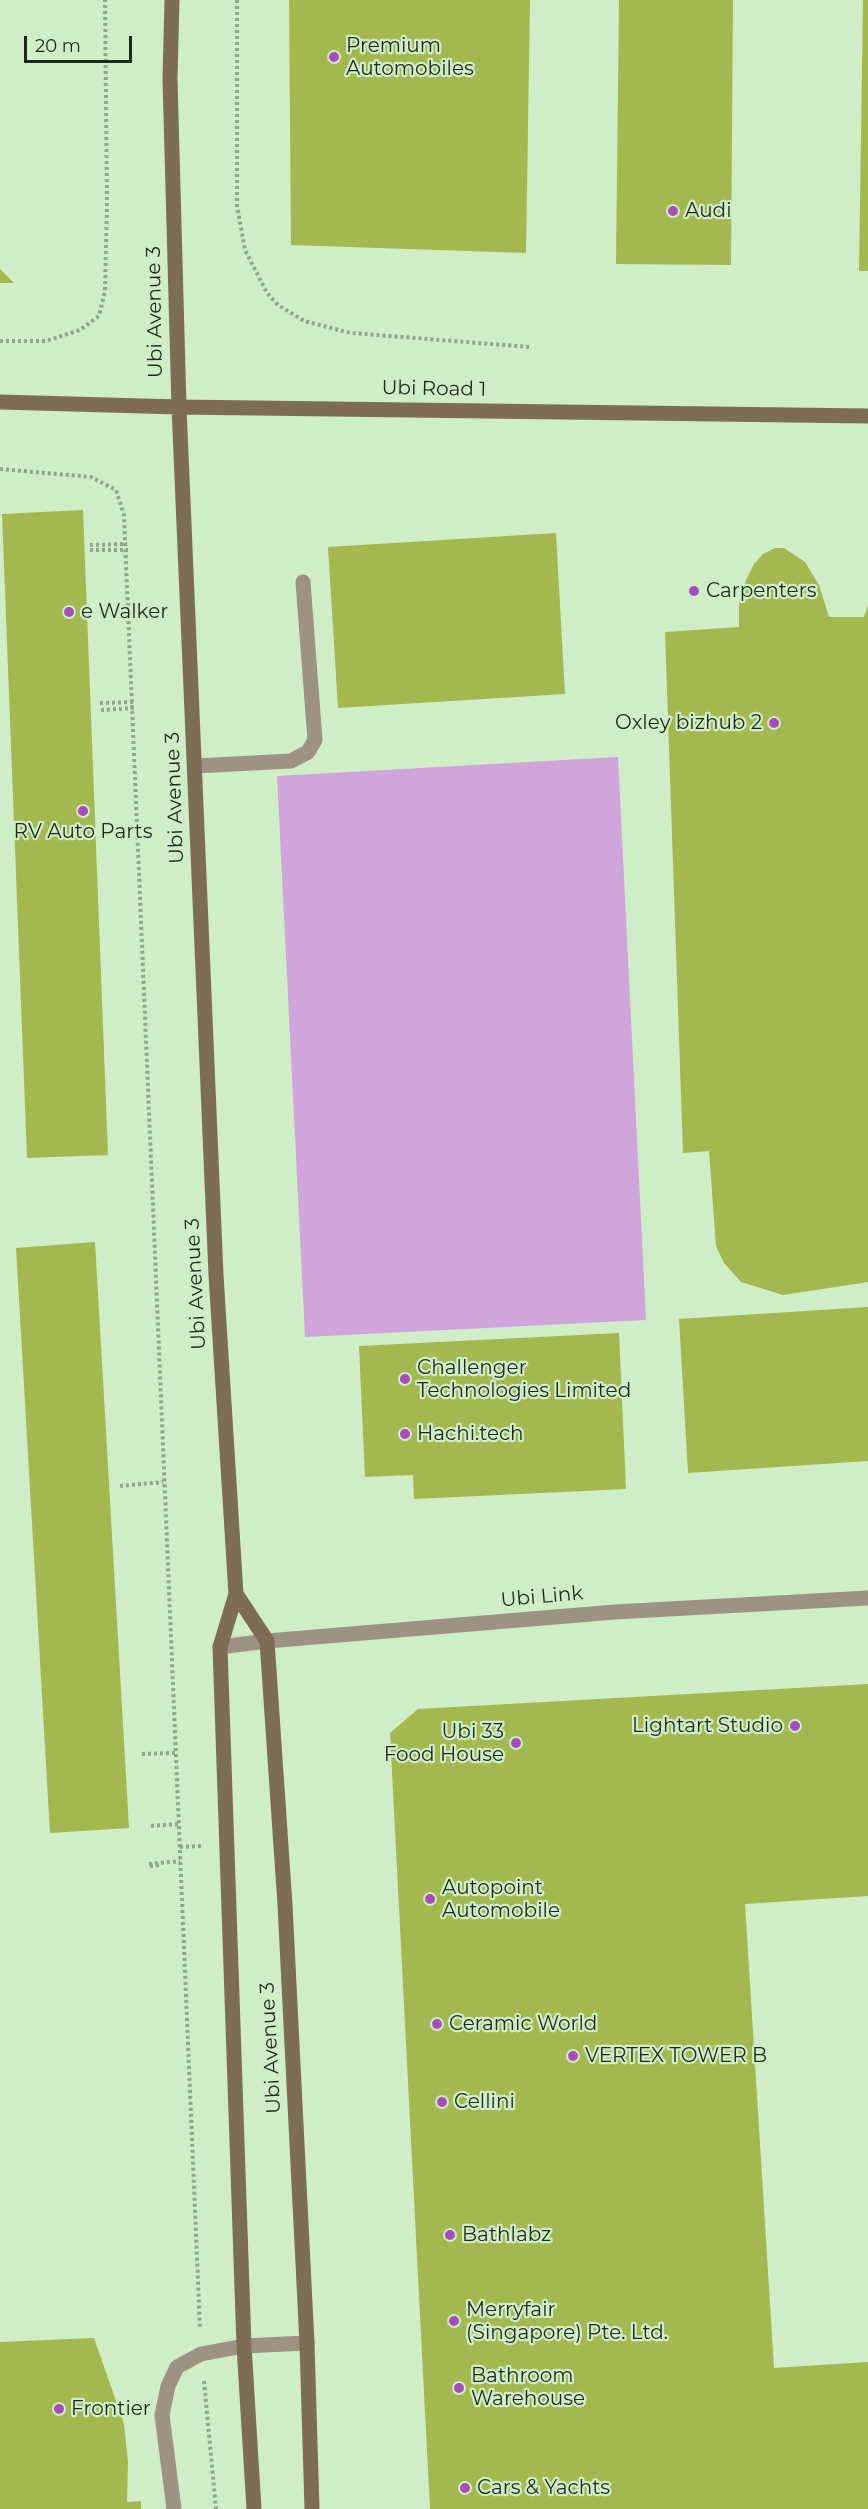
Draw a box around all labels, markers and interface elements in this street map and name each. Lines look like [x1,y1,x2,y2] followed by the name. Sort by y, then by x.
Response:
[27,24,135,62] scale bar
[346,34,474,81] place label: Premium Automobiles
[35,35,81,57] text: 20 m
[327,50,341,64] marker: Premium Automobiles
[685,199,732,223] place label: Audi
[666,204,680,218] marker: Audi
[142,246,168,378] street label: Ubi Avenue 3
[381,376,487,402] street label: Ubi Road 1
[706,579,816,603] place label: Carpenters
[687,584,701,598] marker: Carpenters
[81,600,168,624] place label: e Walker
[62,605,76,619] marker: e Walker
[615,711,762,735] place label: Oxley bizhub 2
[767,716,781,730] marker: Oxley bizhub 2
[161,732,189,864] street label: Ubi Avenue 3
[76,804,90,818] marker: RV Auto Parts
[14,820,152,844] place label: RV Auto Parts
[181,1217,211,1351] street label: Ubi Avenue 3
[417,1356,631,1403] place label: Challenger Technologies Limited
[398,1372,412,1386] marker: Challenger Technologies Limited
[417,1422,524,1446] place label: Hachi.tech
[398,1427,412,1441] marker: Hachi.tech
[500,1581,584,1613] street label: Ubi Link
[632,1714,783,1738] place label: Lightart Studio
[788,1719,802,1733] marker: Lightart Studio
[384,1720,504,1767] place label: Ubi 33 Food House
[509,1736,523,1750] marker: Ubi 33 Food House
[442,1876,560,1923] place label: Autopoint Automobile
[423,1892,437,1906] marker: Autopoint Automobile
[256,1981,286,2115] street label: Ubi Avenue 3
[449,2012,597,2036] place label: Ceramic World
[430,2017,444,2031] marker: Ceramic World
[585,2044,767,2068] place label: VERTEX TOWER B
[566,2049,580,2063] marker: VERTEX TOWER B
[454,2090,515,2114] place label: Cellini
[435,2095,449,2109] marker: Cellini
[462,2223,551,2247] place label: Bathlabz
[443,2228,457,2242] marker: Bathlabz
[466,2298,668,2345] place label: Merryfair (Singapore) Pte. Ltd.
[447,2314,461,2328] marker: Merryfair (Singapore) Pte. Ltd.
[471,2364,585,2411] place label: Bathroom Warehouse
[452,2381,466,2395] marker: Bathroom Warehouse
[71,2397,151,2421] place label: Frontier
[52,2402,66,2416] marker: Frontier
[477,2476,610,2500] place label: Cars & Yachts
[458,2481,472,2495] marker: Cars & Yachts

